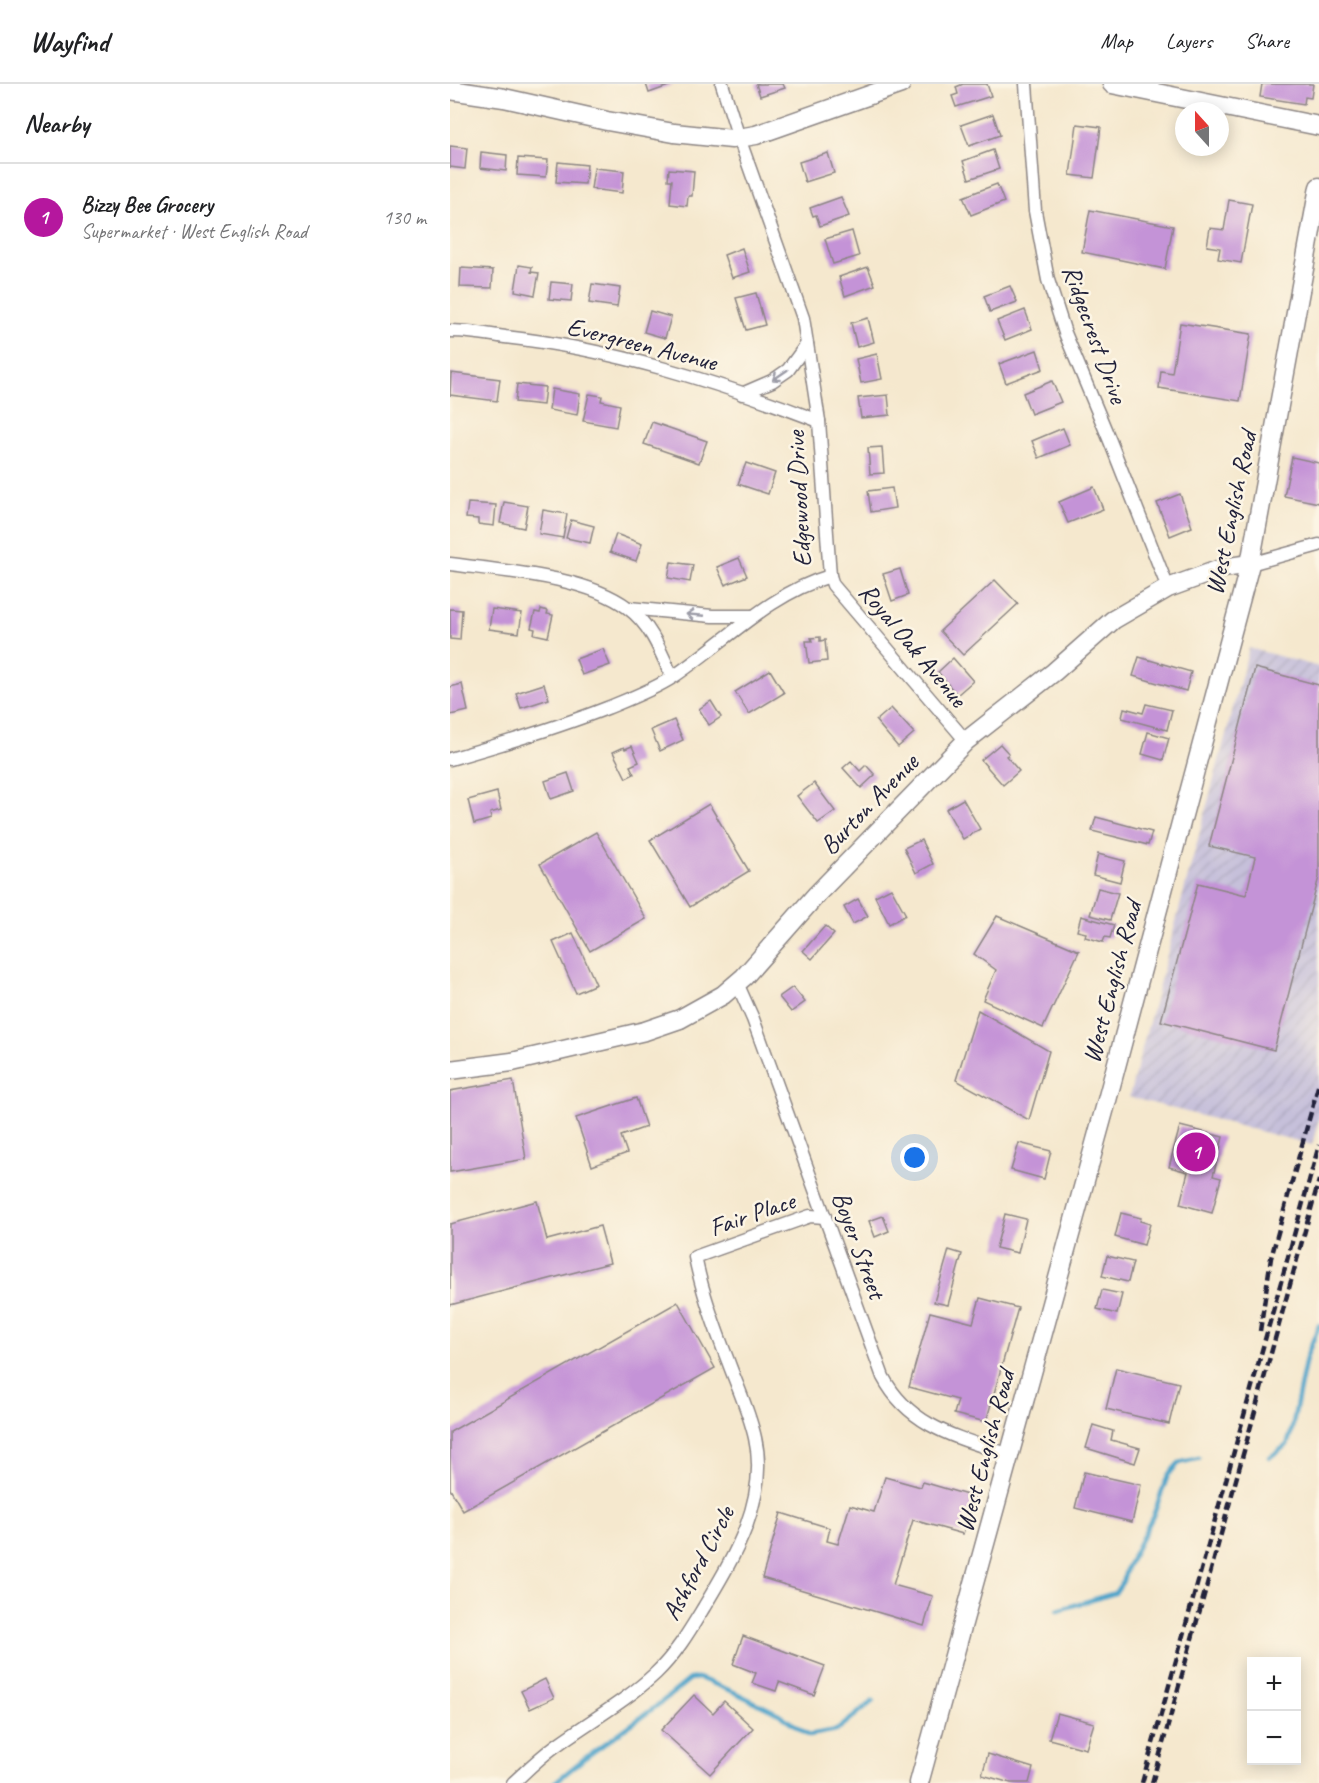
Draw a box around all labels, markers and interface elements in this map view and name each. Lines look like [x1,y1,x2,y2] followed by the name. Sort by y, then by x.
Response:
[30,24,109,59] text: Wayfind
[1100,28,1133,54] text: Map
[1166,28,1212,54] text: Layers
[1245,28,1289,54] text: Share
[1175,102,1229,156] north arrow
[24,107,89,140] text: Nearby
[81,191,213,219] text: Bizzy Bee Grocery
[39,205,48,230] text: 1
[383,205,426,230] text: 130 m
[81,219,307,244] text: Supermarket · West English Road
[1055,260,1136,409] street label: Ridgecrest Drive
[564,309,722,379] street label: Evergreen Avenue
[772,369,789,381] one-way arrow
[1198,425,1265,598] street label: West English Road
[779,429,819,568] street label: Edgewood Drive
[852,576,975,715] street label: Royal Oak Avenue
[685,609,705,620] one-way arrow
[813,745,926,862] street label: Burton Avenue
[1075,894,1150,1067] street label: West English Road
[1176,1130,1216,1174] pin: 1
[900,1143,929,1172] your location
[705,1183,802,1244] street label: Fair Place
[824,1187,894,1305] street label: Boyer Street
[948,1363,1023,1536] street label: West English Road
[654,1499,743,1626] street label: Ashford Circle
[1247,1657,1301,1765] map controls
[1247,1657,1301,1711] button: +
[1247,1711,1301,1765] button: −

